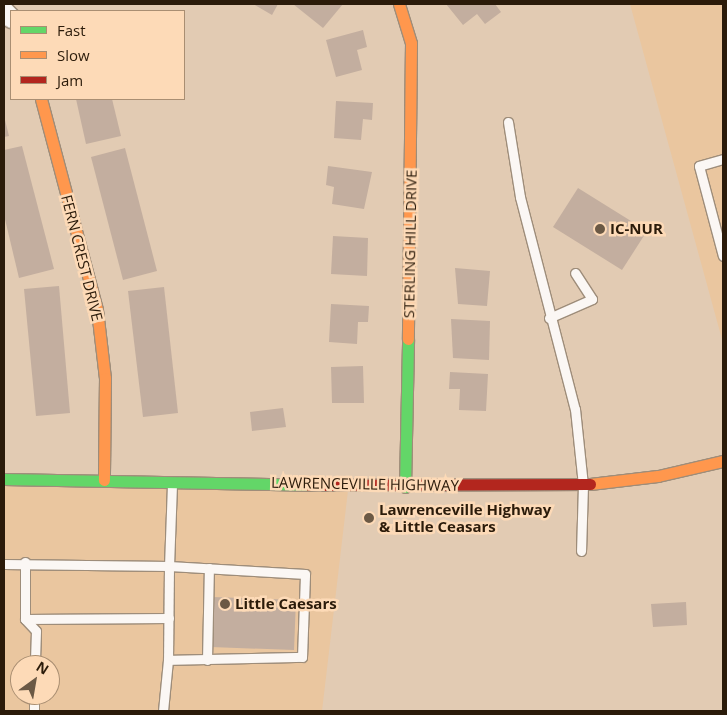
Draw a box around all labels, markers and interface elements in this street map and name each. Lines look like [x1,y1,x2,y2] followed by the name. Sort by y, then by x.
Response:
[10,10,185,100] legend
[57,20,86,40] text: Fast
[57,45,90,65] text: Slow
[57,70,83,90] text: Jam
[400,170,420,318] street label: STERLING HILL DRIVE
[58,193,106,323] street label: FERN CREST DRIVE
[610,220,663,238] place label: IC-NUR
[594,223,606,235] marker: IC-NUR
[271,473,459,495] street label: LAWRENCEVILLE HIGHWAY
[379,500,551,535] place label: Lawrenceville Highway & Little Ceasars
[363,512,375,524] marker: Lawrenceville Highway & Little Ceasars
[235,595,337,613] place label: Little Caesars
[219,598,231,610] marker: Little Caesars
[10,655,60,705] north arrow
[33,657,53,679] text: N

